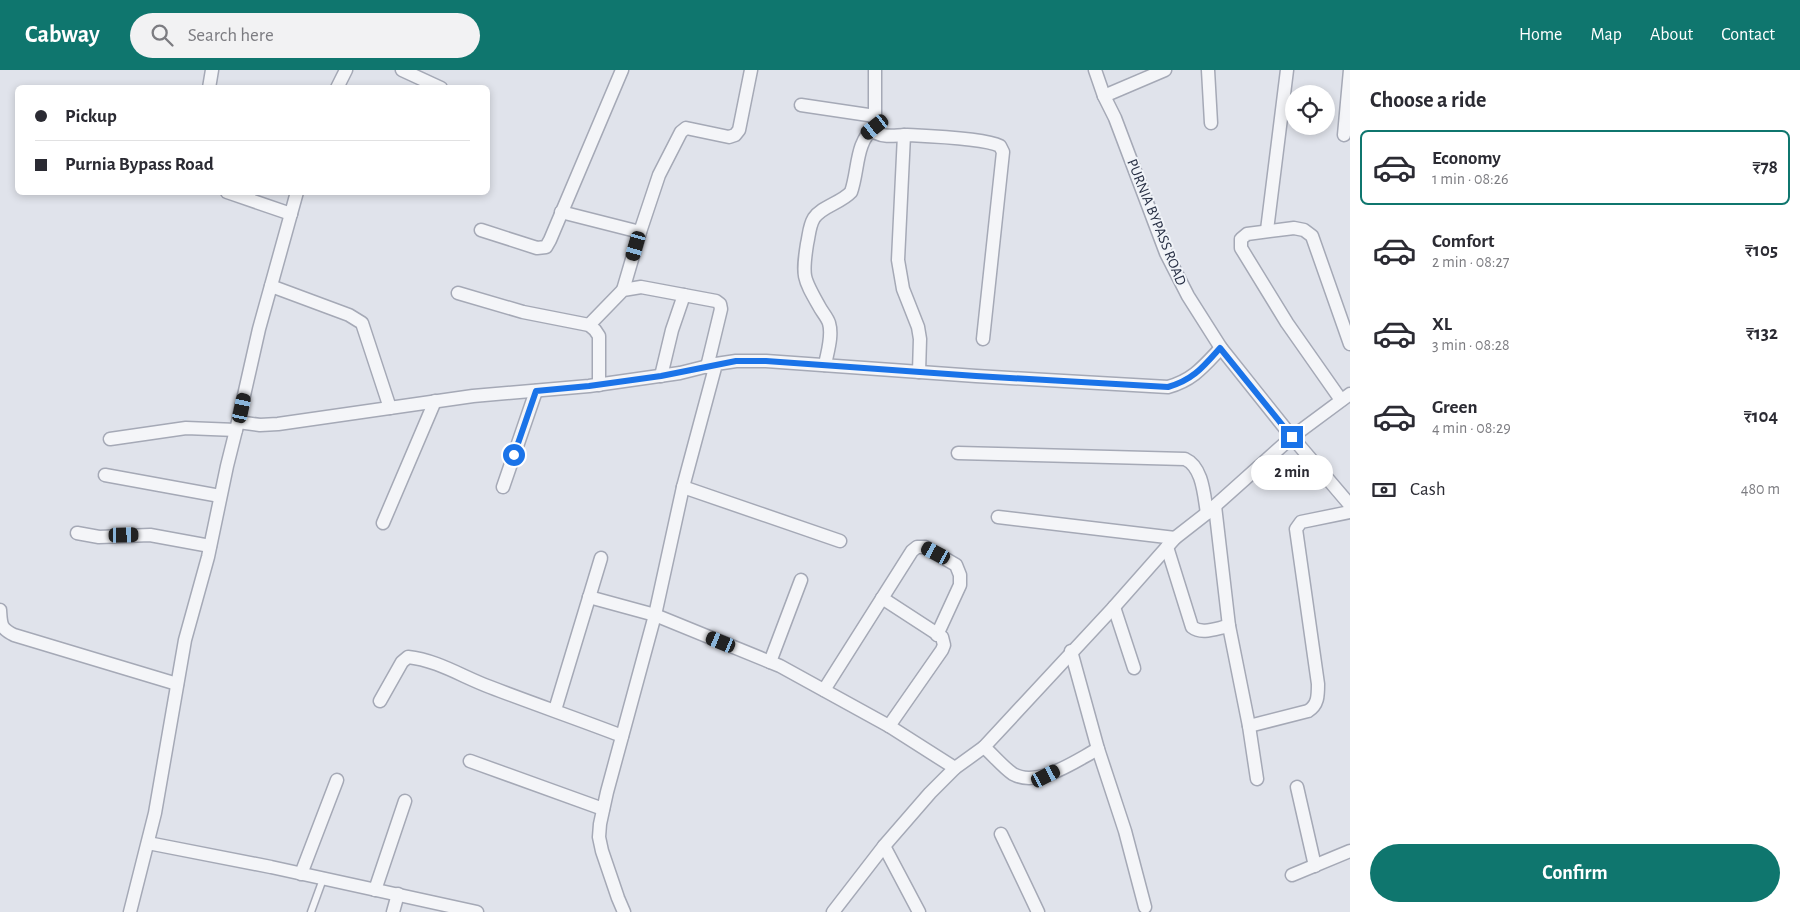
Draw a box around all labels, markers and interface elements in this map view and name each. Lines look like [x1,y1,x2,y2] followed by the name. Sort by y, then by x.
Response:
[130,13,480,58] search box
[148,21,176,49] icon: search
[25,23,100,47] text: Cabway
[188,26,274,45] text: Search here
[1519,26,1562,44] text: Home
[1590,26,1622,44] text: Map
[1650,26,1693,44] text: About
[1721,26,1775,44] text: Contact
[1285,85,1335,135] map controls
[1285,85,1335,135] button: locate
[1370,89,1486,111] text: Choose a ride
[65,107,117,126] text: Pickup
[858,112,891,142] car
[1372,145,1417,190] icon: car
[1432,149,1501,168] text: Economy
[65,155,214,174] text: Purnia Bypass Road
[1124,157,1189,288] street label: PURNIA BYPASS ROAD
[1752,158,1778,177] text: ₹78
[1432,171,1509,187] text: 1 min · 08:26
[1372,228,1417,273] icon: car
[624,230,647,262] car
[1432,232,1494,251] text: Comfort
[1745,241,1778,260] text: ₹105
[1432,254,1509,270] text: 2 min · 08:27
[1372,311,1417,356] icon: car
[1432,315,1452,334] text: XL
[1746,324,1778,343] text: ₹132
[1432,337,1510,353] text: 3 min · 08:28
[231,392,252,424] car
[1372,394,1417,439] icon: car
[1432,398,1478,417] text: Green
[1744,407,1778,426] text: ₹104
[1432,420,1511,436] text: 4 min · 08:29
[1281,426,1303,448] route end
[503,444,525,466] route start
[1251,454,1333,490] callout: 2 min
[1274,464,1310,480] text: 2 min
[1370,476,1398,504] icon: cash
[1410,480,1446,499] text: Cash
[1741,481,1780,497] text: 480 m
[108,527,139,543] car
[919,539,952,567] car
[704,629,737,655] car
[1029,763,1062,789] car
[1370,844,1780,902] button: Confirm

